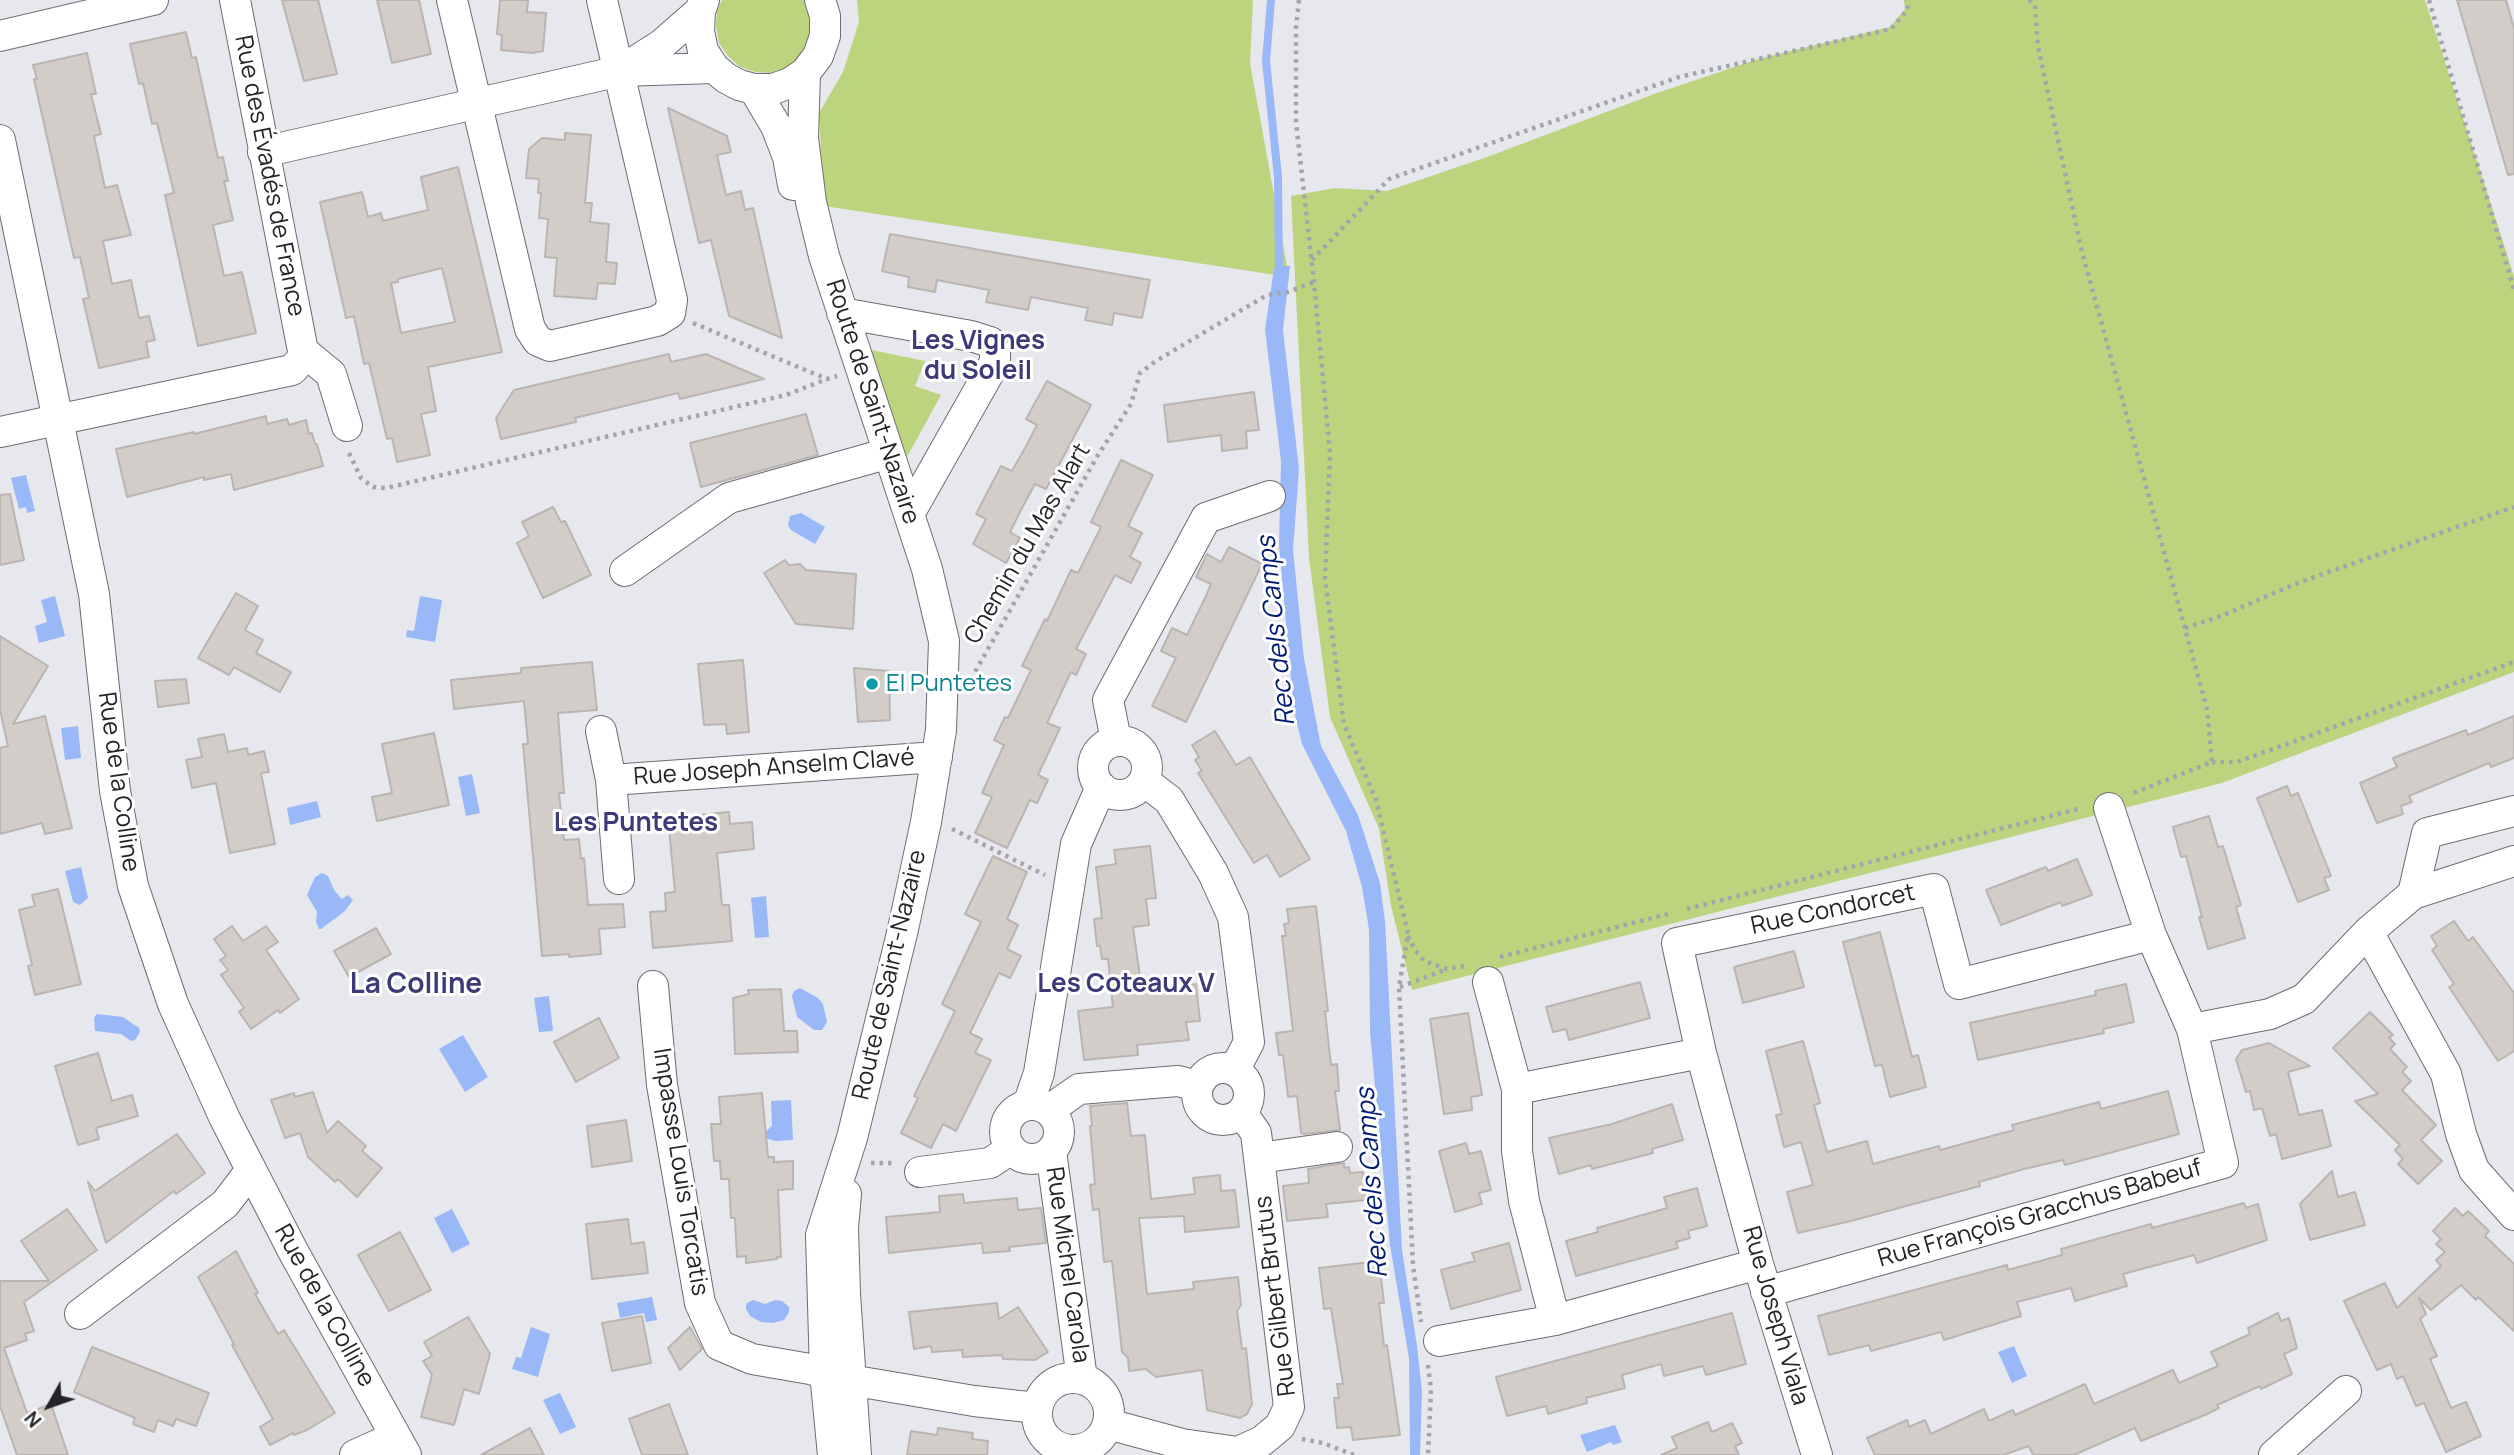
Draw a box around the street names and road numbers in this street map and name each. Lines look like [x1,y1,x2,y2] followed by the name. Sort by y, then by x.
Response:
[228,33,310,319] street label: Rue des Évadés de France
[819,276,925,528] street label: Route de Saint-Nazaire
[959,439,1097,649] street label: Chemin du Mas Alart
[91,690,145,874] street label: Rue de la Colline
[633,744,915,792] street label: Rue Joseph Anselm Clavé
[847,847,933,1103] street label: Route de Saint-Nazaire
[1748,879,1918,941] street label: Rue Condorcet
[646,1046,714,1298] street label: Impasse Louis Torcatis
[1875,1154,2205,1274] street label: Rue François Gracchus Babeuf
[1039,1165,1095,1365] street label: Rue Michel Carola
[1249,1194,1303,1398] street label: Rue Gilbert Brutus
[267,1220,381,1392] street label: Rue de la Colline
[1736,1223,1814,1409] street label: Rue Joseph Viala

